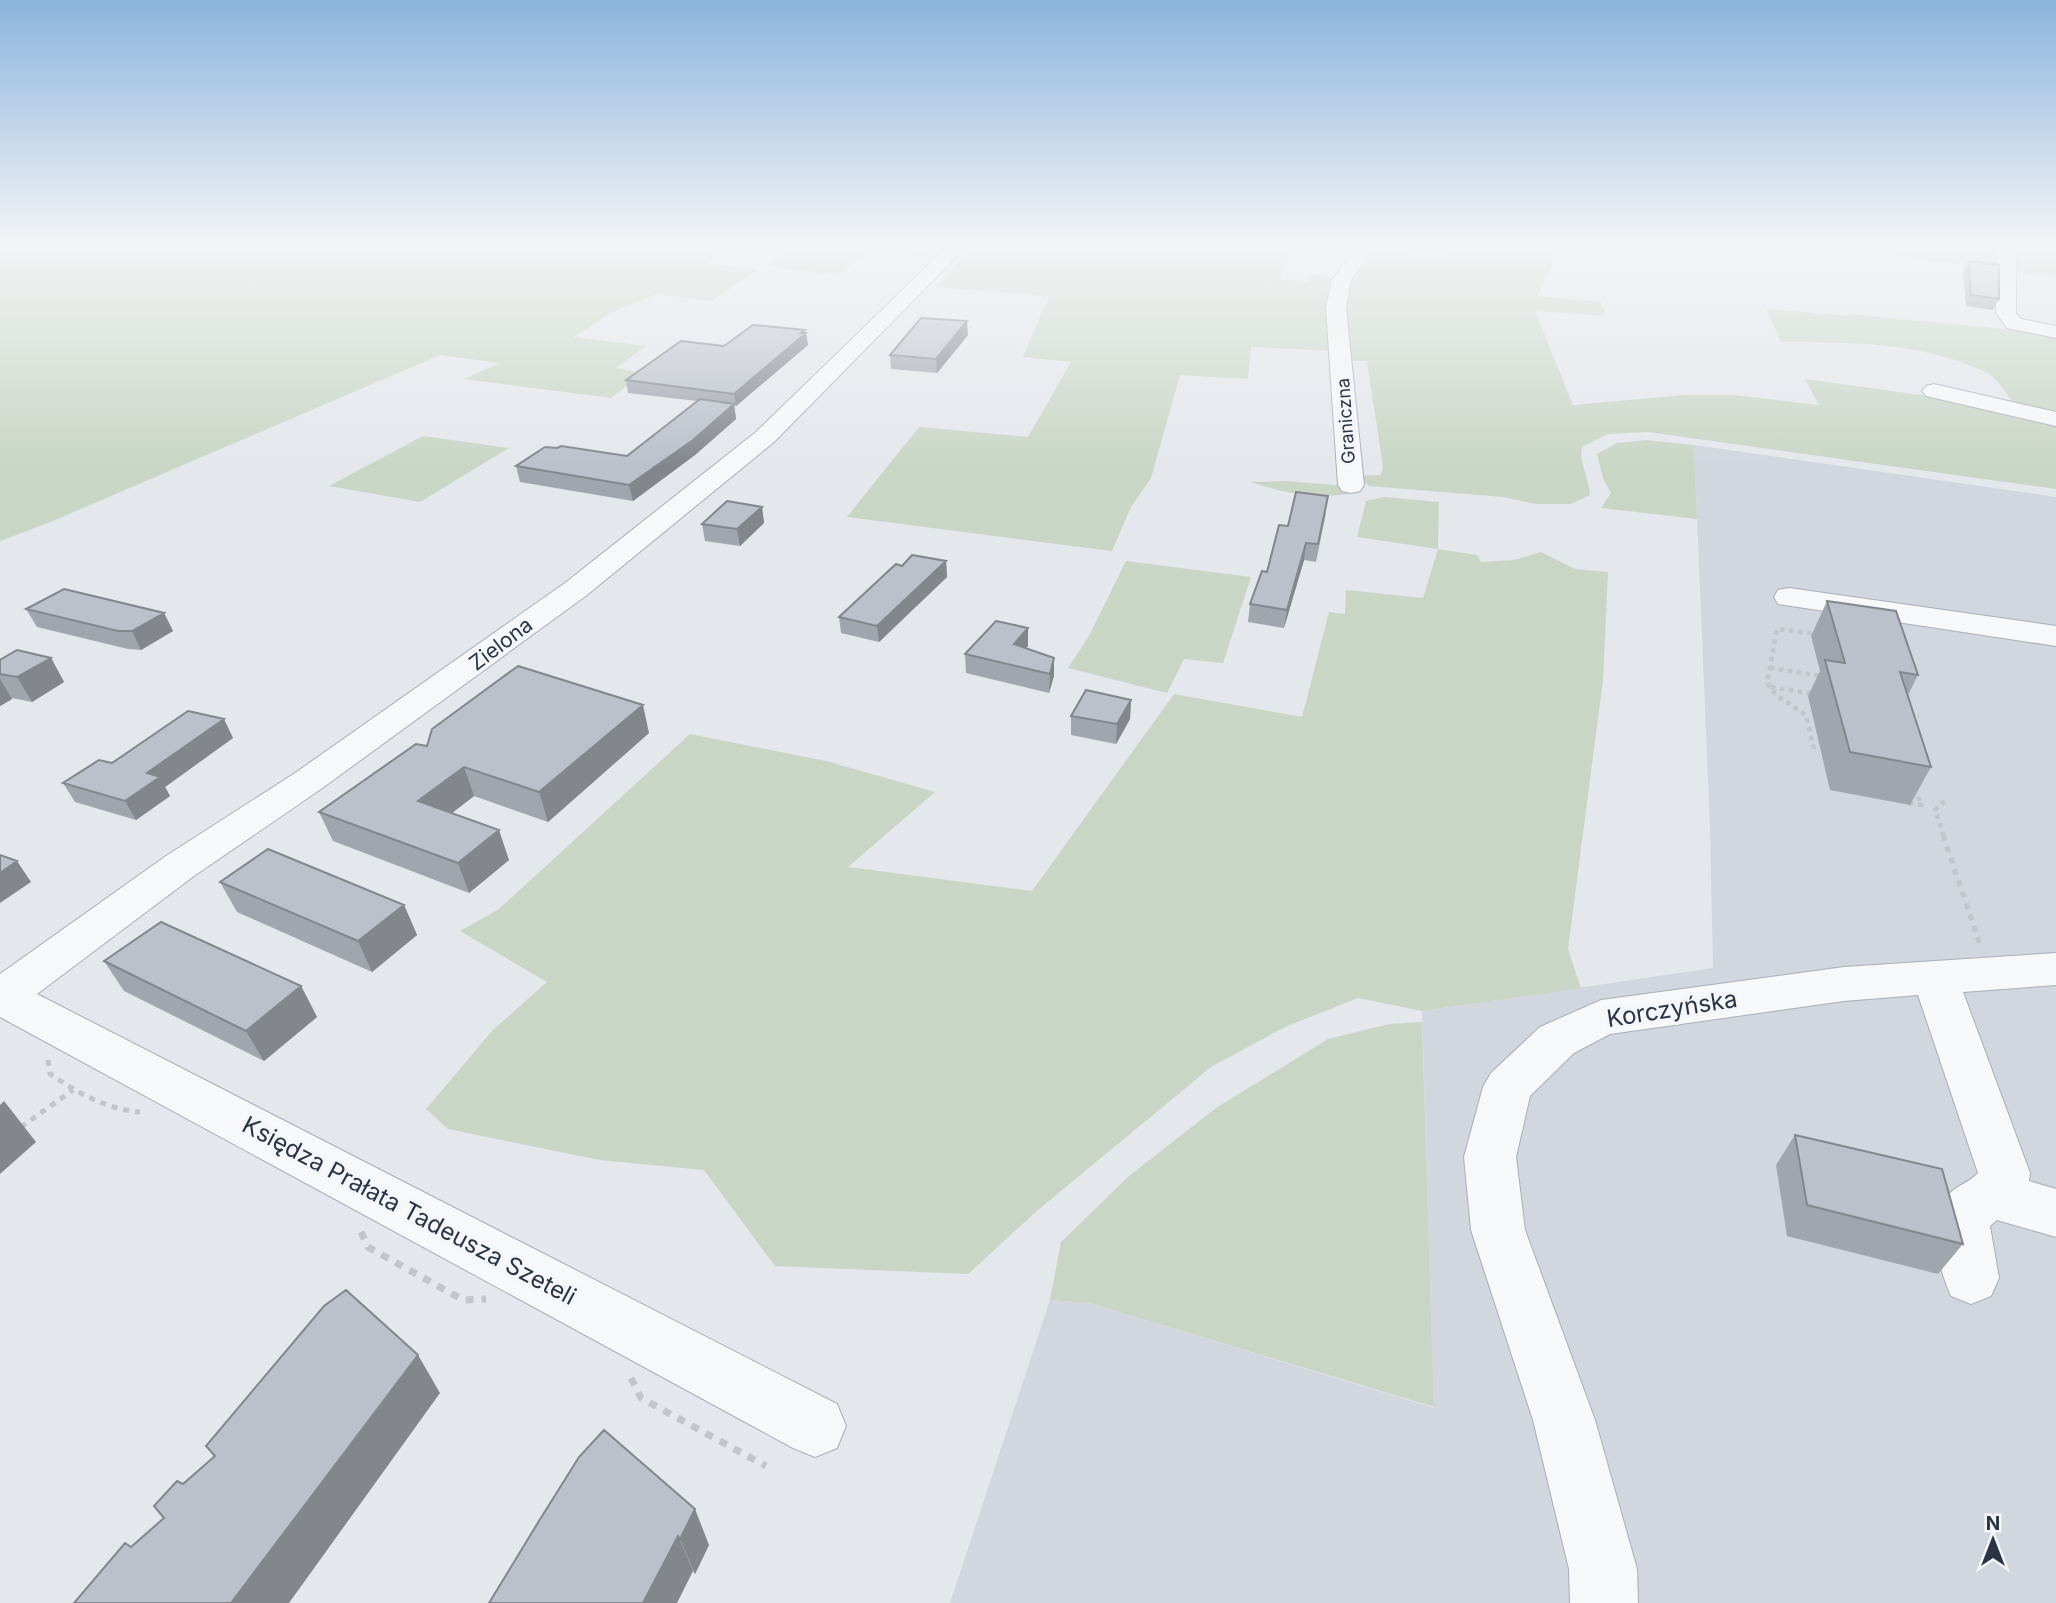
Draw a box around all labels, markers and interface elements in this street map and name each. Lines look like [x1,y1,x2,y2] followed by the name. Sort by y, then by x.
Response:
[1332,377,1359,465] street label: Graniczna
[464,612,537,675] street label: Zielona
[1605,984,1739,1033] street label: Korczyńska
[237,1110,581,1311] street label: Księdza Prałata Tadeusza Szeteli
[1958,1505,2028,1575] north arrow
[1986,1512,2000,1535] text: N

